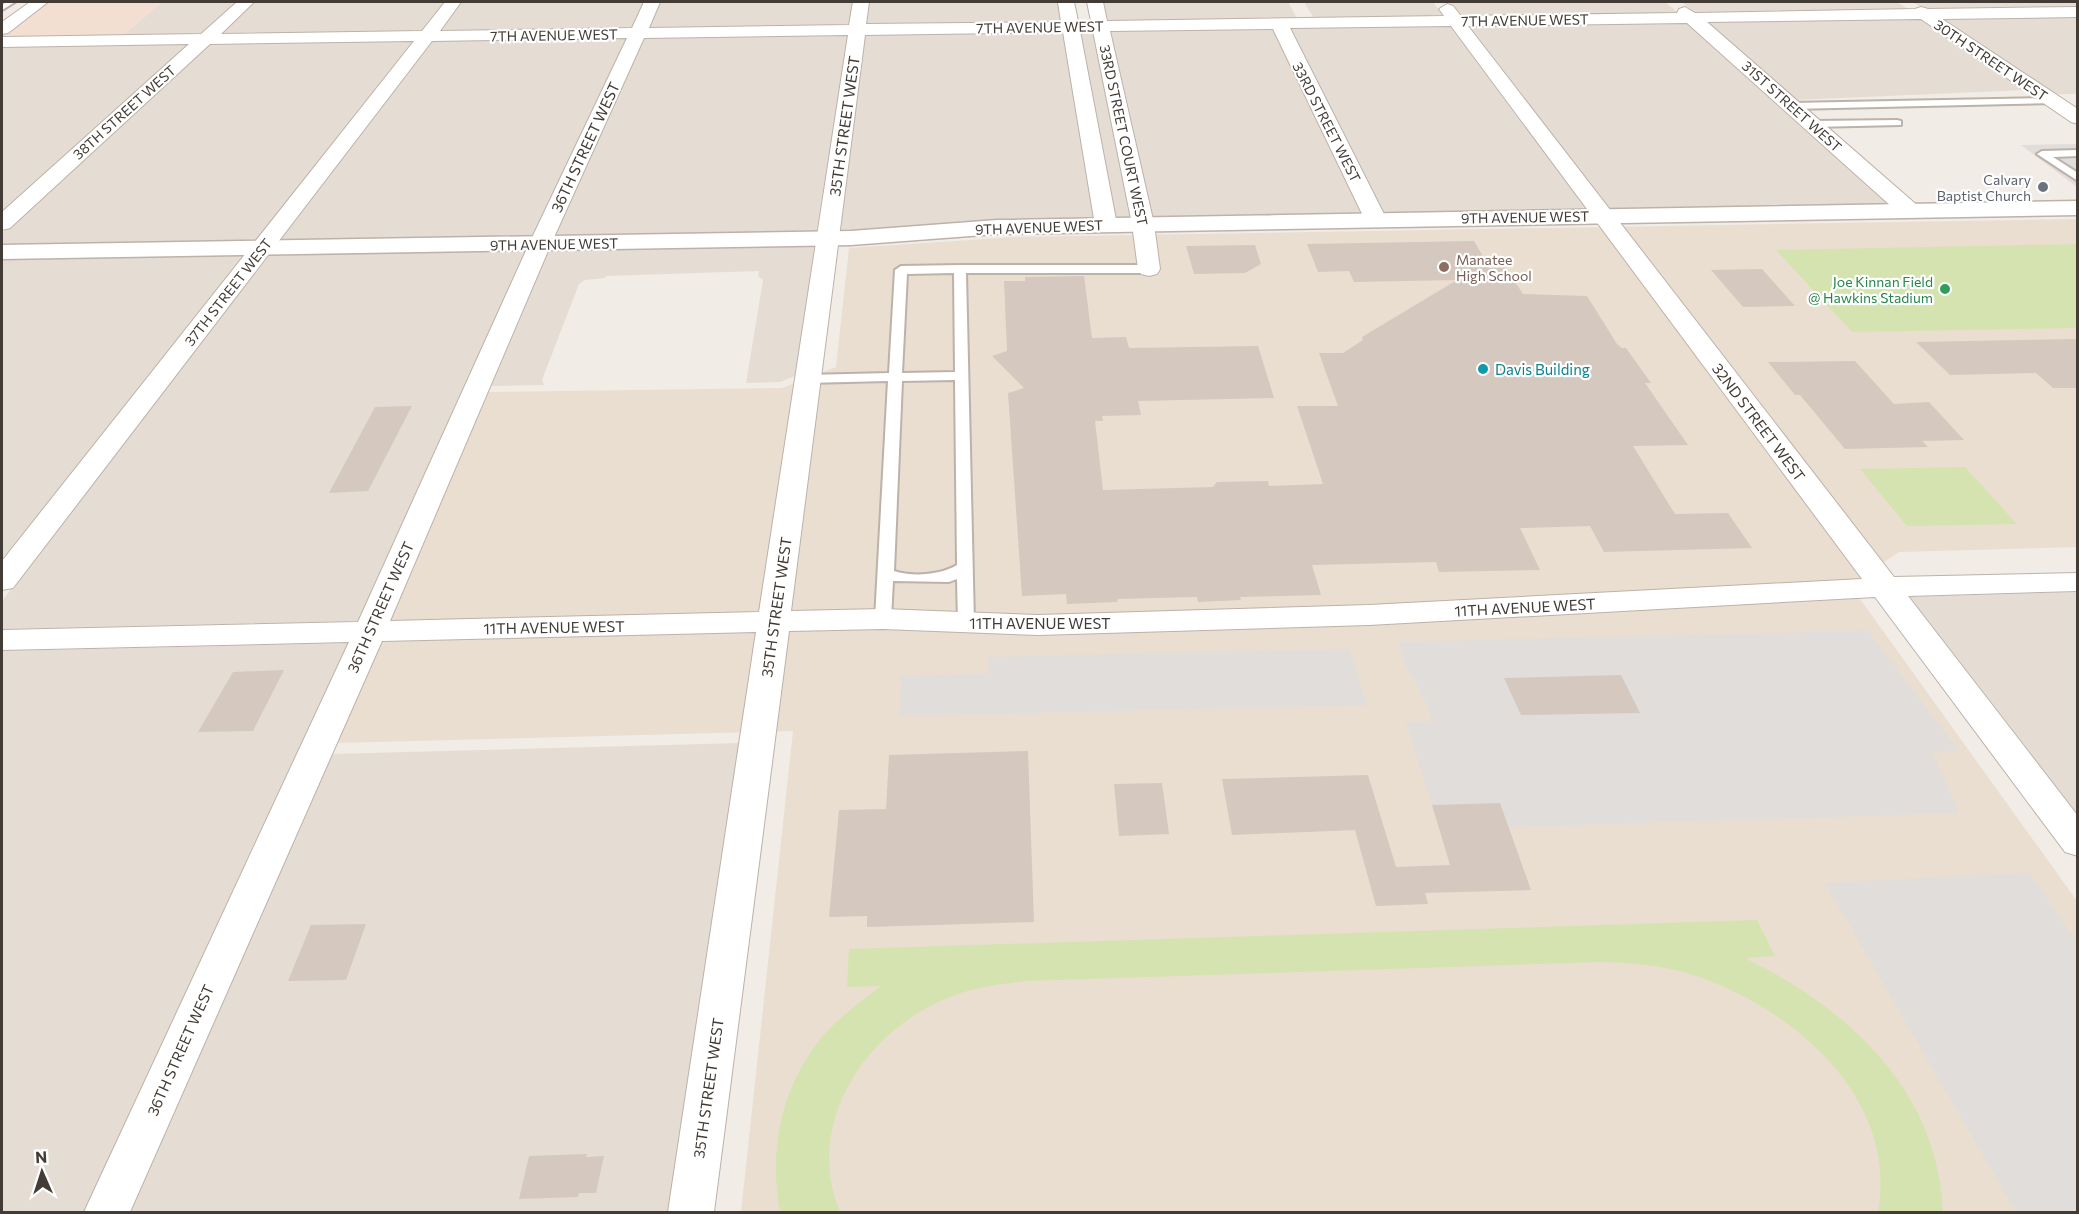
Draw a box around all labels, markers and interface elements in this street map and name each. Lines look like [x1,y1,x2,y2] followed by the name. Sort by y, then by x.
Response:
[1461,10,1589,30] street label: 7TH AVENUE WEST
[1931,16,2051,104] street label: 30TH STREET WEST
[976,17,1104,37] street label: 7TH AVENUE WEST
[490,25,618,45] street label: 7TH AVENUE WEST
[1096,43,1152,227] street label: 33RD STREET COURT WEST
[825,54,863,197] street label: 35TH STREET WEST
[1739,57,1845,155] street label: 31ST STREET WEST
[1289,59,1365,185] street label: 33RD STREET WEST
[69,61,179,163] street label: 38TH STREET WEST
[547,79,623,215] street label: 36TH STREET WEST
[1937,171,2031,204] place label: Calvary Baptist Church
[2036,180,2050,194] marker: Calvary Baptist Church
[1461,207,1589,227] street label: 9TH AVENUE WEST
[975,216,1103,238] street label: 9TH AVENUE WEST
[490,234,618,254] street label: 9TH AVENUE WEST
[181,235,275,349] street label: 37TH STREET WEST
[1456,251,1532,284] place label: Manatee High School
[1437,260,1451,274] marker: Manatee High School
[1808,273,1933,306] place label: Joe Kinnan Field @ Hawkins Stadium
[1938,282,1952,296] marker: Joe Kinnan Field @ Hawkins Stadium
[1709,359,1809,485] street label: 32ND STREET WEST
[1495,360,1590,378] place label: Davis Building
[1476,362,1490,376] marker: Davis Building
[757,535,795,678] street label: 35TH STREET WEST
[343,538,417,675] street label: 36TH STREET WEST
[1454,594,1596,620] street label: 11TH AVENUE WEST
[969,614,1111,632] street label: 11TH AVENUE WEST
[483,617,625,637] street label: 11TH AVENUE WEST
[143,981,217,1118] street label: 36TH STREET WEST
[689,1016,727,1159] street label: 35TH STREET WEST
[12,1142,72,1202] north arrow
[35,1147,48,1166] text: N

